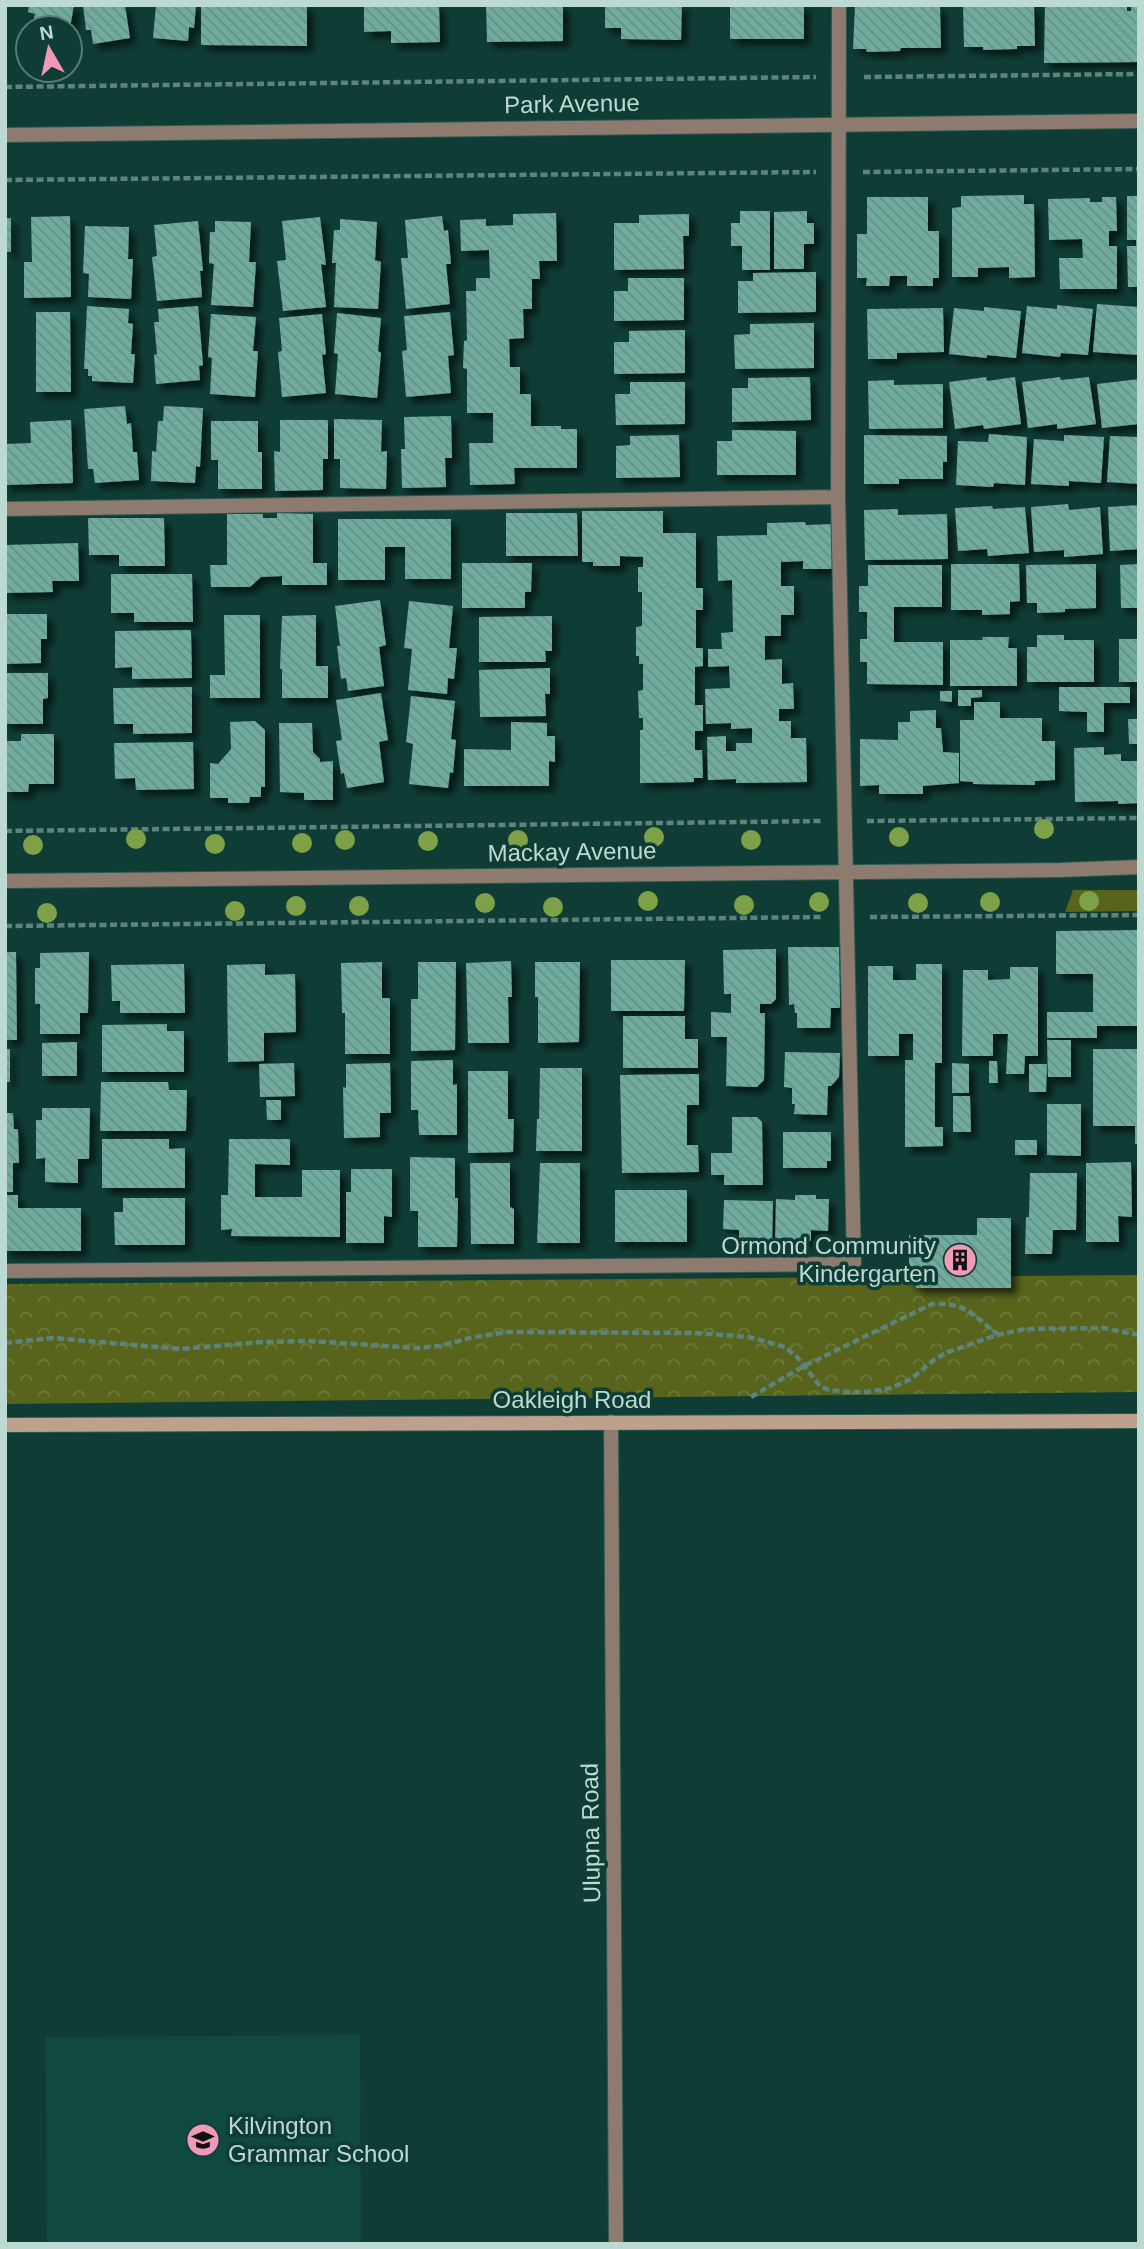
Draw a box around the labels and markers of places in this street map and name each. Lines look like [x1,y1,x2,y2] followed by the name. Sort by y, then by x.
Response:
[721,1232,936,1287] place label: Ormond Community Kindergarten
[941,1241,979,1279] building icon: Ormond Community Kindergarten
[228,2112,409,2167] place label: Kilvington Grammar School
[184,2121,222,2159] school or university icon: Kilvington Grammar School

